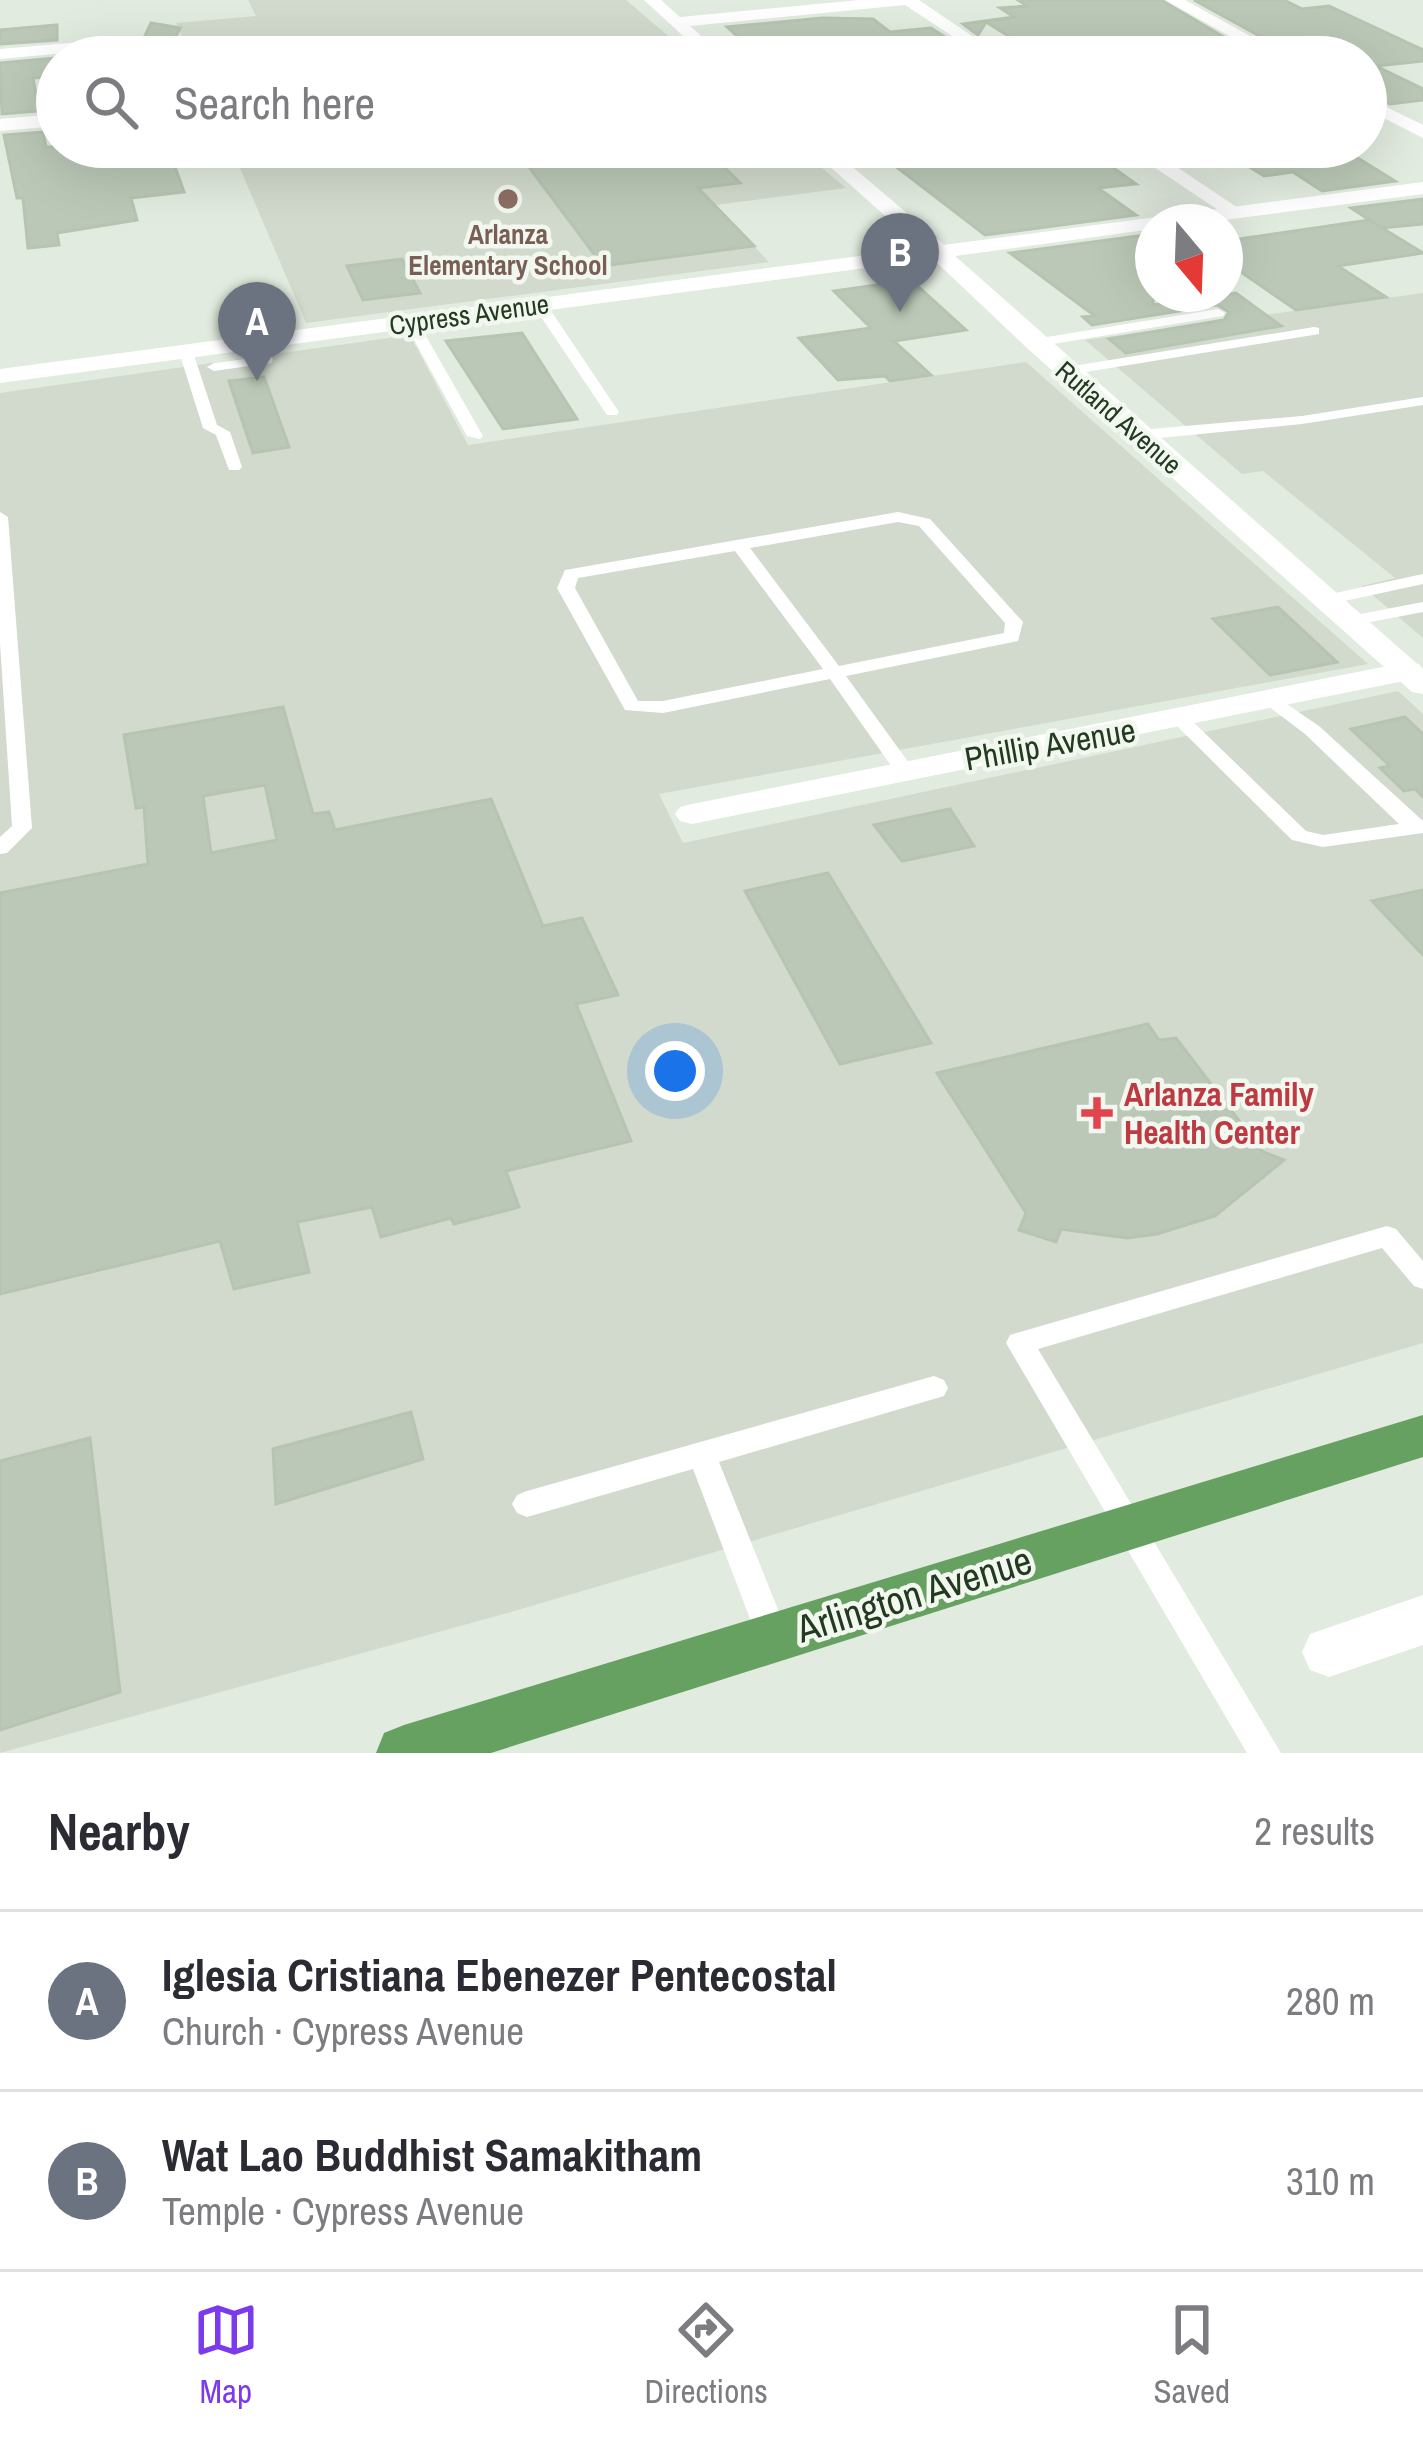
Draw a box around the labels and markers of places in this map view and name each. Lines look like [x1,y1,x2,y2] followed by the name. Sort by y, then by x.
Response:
[495,186,521,212] marker: Arlanza Elementary School
[861,213,939,312] pin: B
[408,216,608,283] place label: Arlanza Elementary School
[218,282,296,381] pin: A
[1124,1072,1314,1154] place label: Arlanza Family Health Center
[1081,1097,1113,1129] marker: Arlanza Family Health Center

